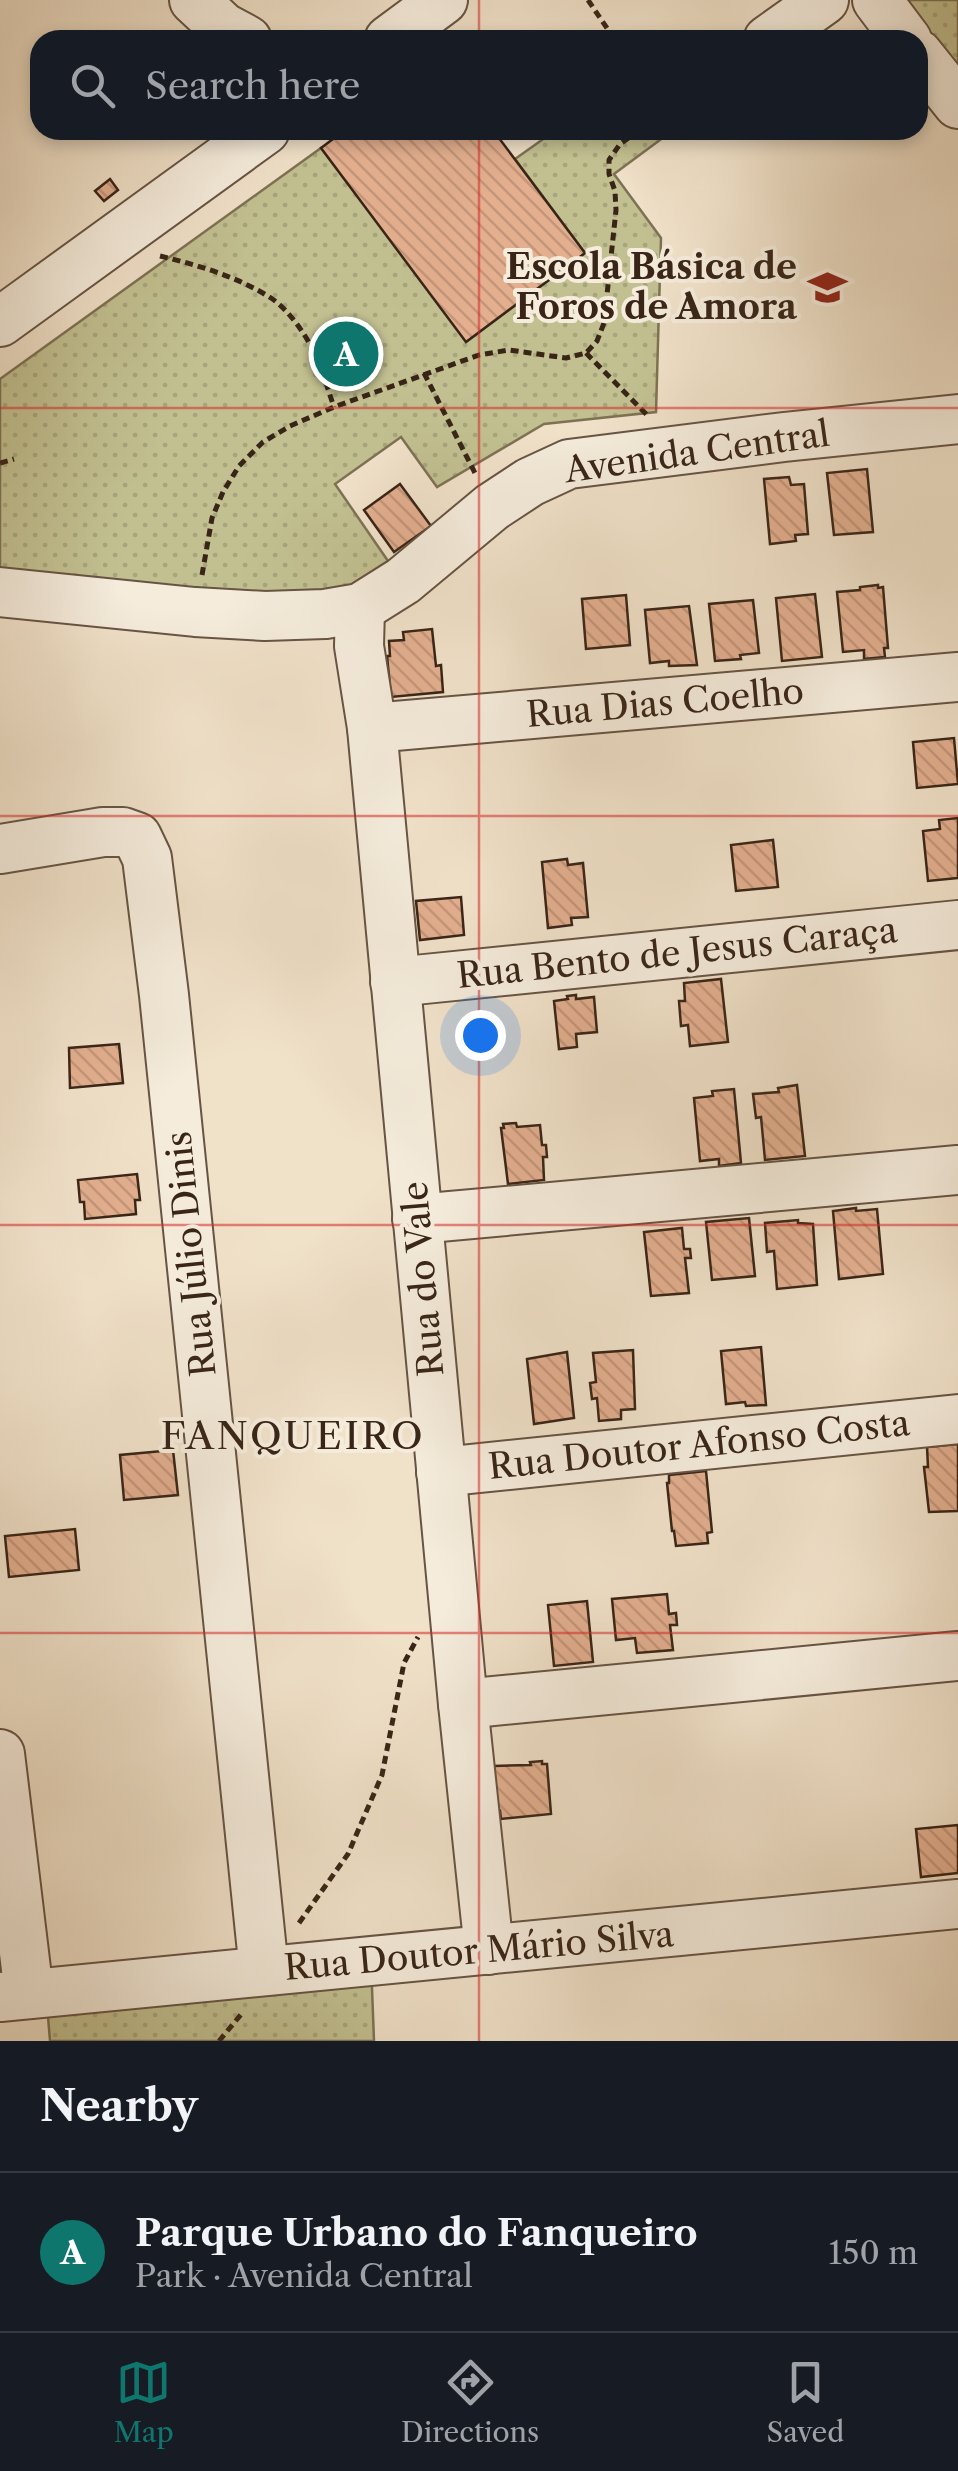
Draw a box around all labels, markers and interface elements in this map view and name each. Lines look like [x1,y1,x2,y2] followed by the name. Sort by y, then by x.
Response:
[30,30,928,140] search box
[65,58,120,113] icon: search
[145,62,360,109] text: Search here
[506,245,798,328] place label: Escola Básica de Foros de Amora
[806,266,848,308] school or university icon: Escola Básica de Foros de Amora
[314,316,378,392] pin: A
[561,412,832,492] street label: Avenida Central
[524,669,805,736] street label: Rua Dias Coelho
[455,908,900,997] street label: Rua Bento de Jesus Caraça
[455,1010,506,1061] your location
[156,1129,225,1379] street label: Rua Júlio Dinis
[393,1180,452,1378] street label: Rua do Vale
[486,1401,912,1488] street label: Rua Doutor Afonso Costa
[161,1412,425,1459] district label: FANQUEIRO
[282,1912,676,1989] street label: Rua Doutor Mário Silva
[40,2080,198,2132] text: Nearby
[135,2209,698,2256] text: Parque Urbano do Fanqueiro
[60,2233,85,2272] text: A
[829,2233,918,2272] text: 150 m
[135,2256,473,2295] text: Park · Avenida Central
[114,2355,174,2449] tab: Map
[401,2355,539,2449] tab: Directions
[767,2355,844,2449] tab: Saved

